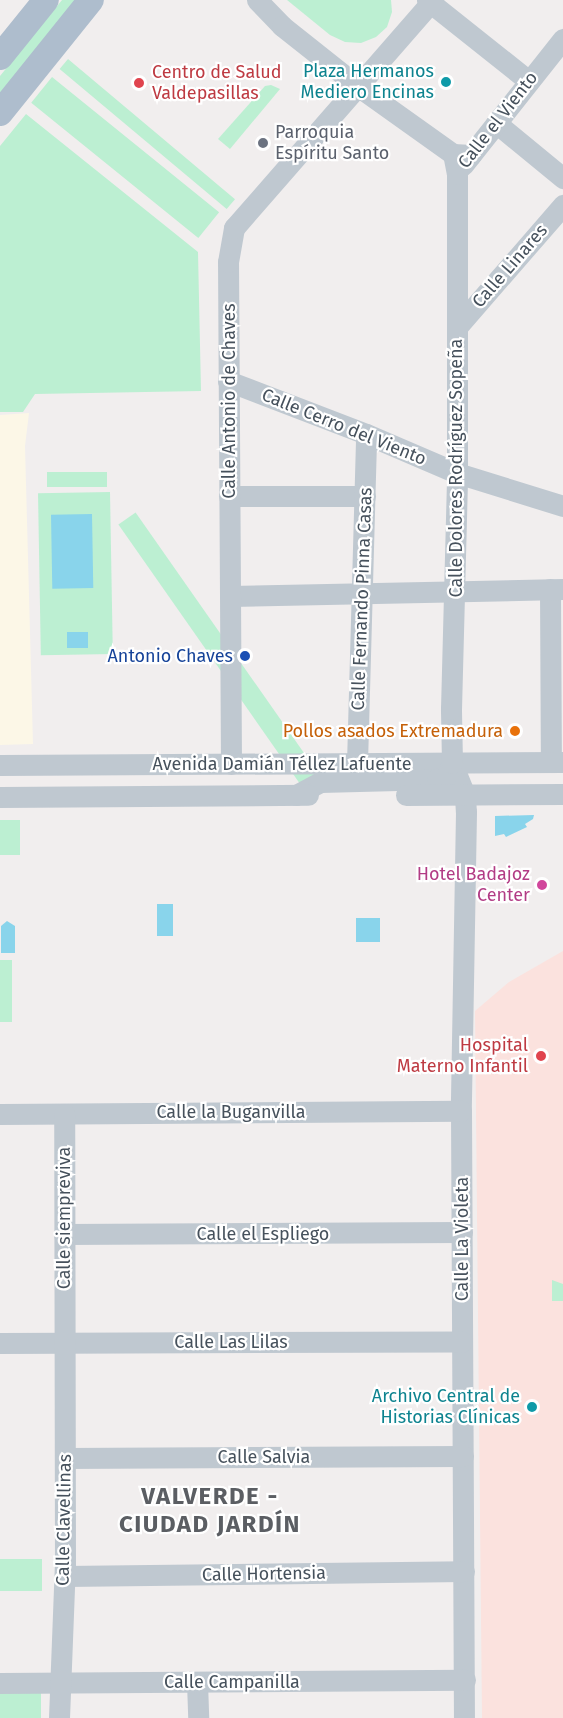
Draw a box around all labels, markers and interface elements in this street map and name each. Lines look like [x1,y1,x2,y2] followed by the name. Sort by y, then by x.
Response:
[301,61,434,104] place label: Plaza Hermanos Mediero Encinas
[152,62,282,104] place label: Centro de Salud Valdepasillas
[454,67,542,173] street label: Calle el Viento
[130,74,148,92] marker: Centro de Salud Valdepasillas
[439,75,453,89] marker: Plaza Hermanos Mediero Encinas
[275,122,389,164] place label: Parroquia Espíritu Santo
[256,136,270,150] marker: Parroquia Espíritu Santo
[468,220,552,312] street label: Calle Linares
[218,303,240,499] street label: Calle Antonio de Chaves
[445,339,467,597] street label: Calle Dolores Rodríguez Sopeña
[259,384,429,470] street label: Calle Cerro del Viento
[347,487,377,711] street label: Calle Fernando Pinna Casas
[108,645,233,667] place label: Antonio Chaves
[238,649,252,663] marker: Antonio Chaves
[283,720,503,742] place label: Pollos asados Extremadura
[508,724,522,738] marker: Pollos asados Extremadura
[152,753,412,775] street label: Avenida Damián Téllez Lafuente
[417,864,530,906] place label: Hotel Badajoz Center
[535,878,549,892] marker: Hotel Badajoz Center
[397,1035,528,1078] place label: Hospital Materno Infantil
[532,1047,550,1065] marker: Hospital Materno Infantil
[156,1101,306,1123] street label: Calle la Buganvilla
[53,1147,75,1289] street label: Calle siempreviva
[451,1177,473,1301] street label: Calle La Violeta
[197,1223,329,1245] street label: Calle el Espliego
[174,1331,288,1353] street label: Calle Las Lilas
[372,1386,520,1428] place label: Archivo Central de Historias Clínicas
[525,1400,539,1414] marker: Archivo Central de Historias Clínicas
[218,1446,310,1468] street label: Calle Salvia
[52,1454,76,1586] street label: Calle Clavellinas
[119,1483,301,1539] district label: VALVERDE - CIUDAD JARDÍN
[202,1562,326,1586] street label: Calle Hortensia
[164,1671,300,1693] street label: Calle Campanilla

